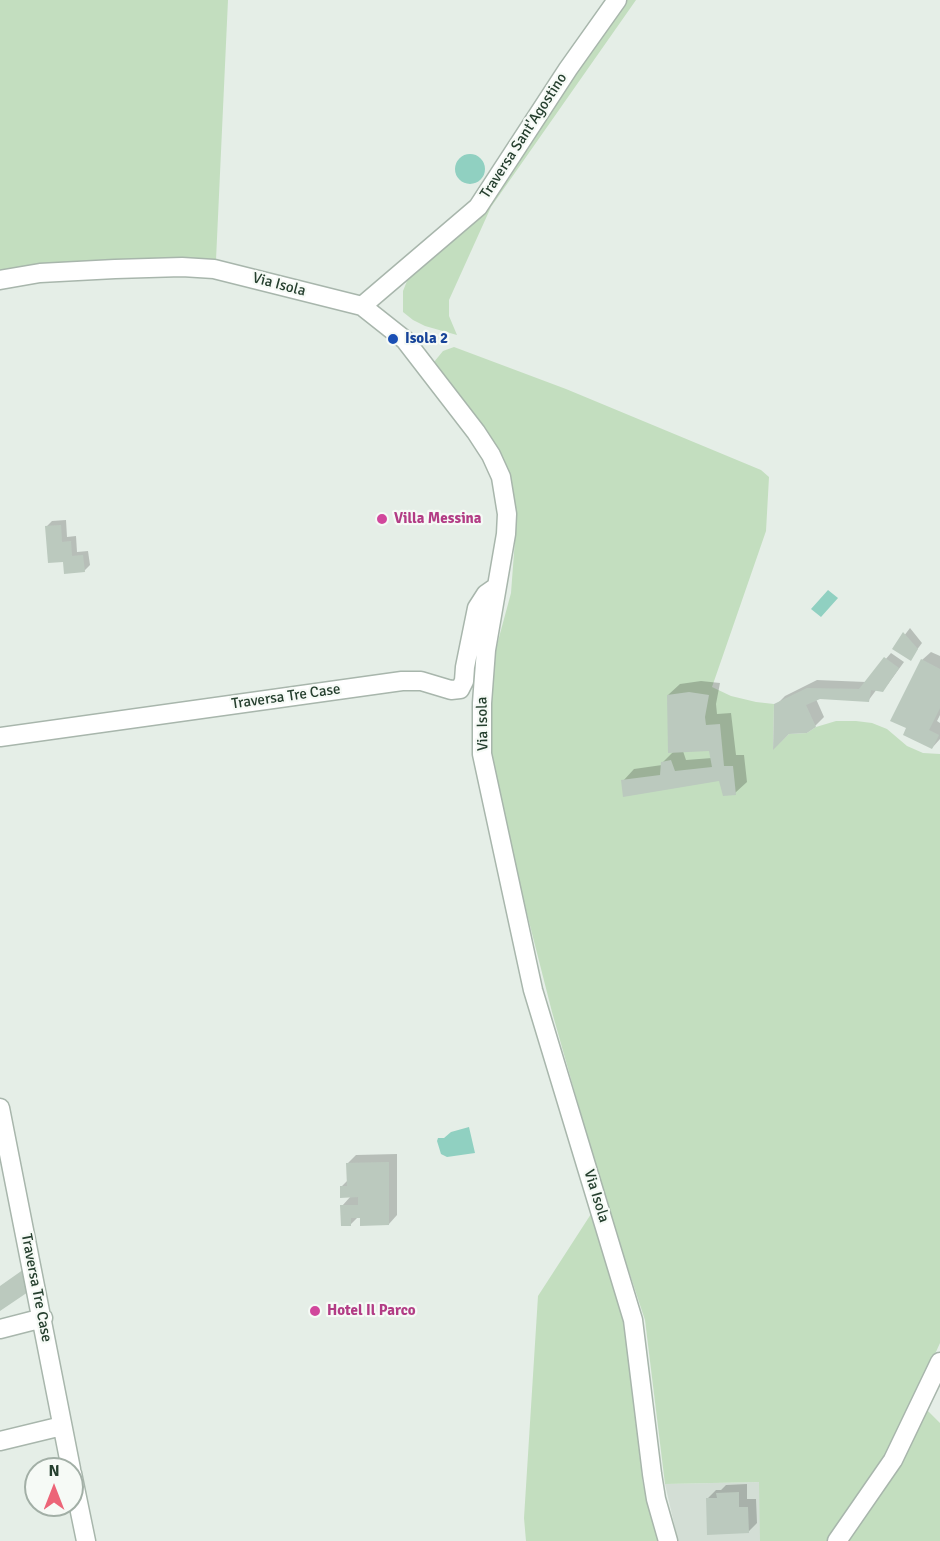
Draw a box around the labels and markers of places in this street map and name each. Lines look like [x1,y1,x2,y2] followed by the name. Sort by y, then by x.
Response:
[405,330,448,348] place label: Isola 2
[386,332,400,346] marker: Isola 2
[394,510,482,528] place label: Villa Messina
[375,512,389,526] marker: Villa Messina
[327,1302,416,1320] place label: Hotel Il Parco
[308,1304,322,1318] marker: Hotel Il Parco

